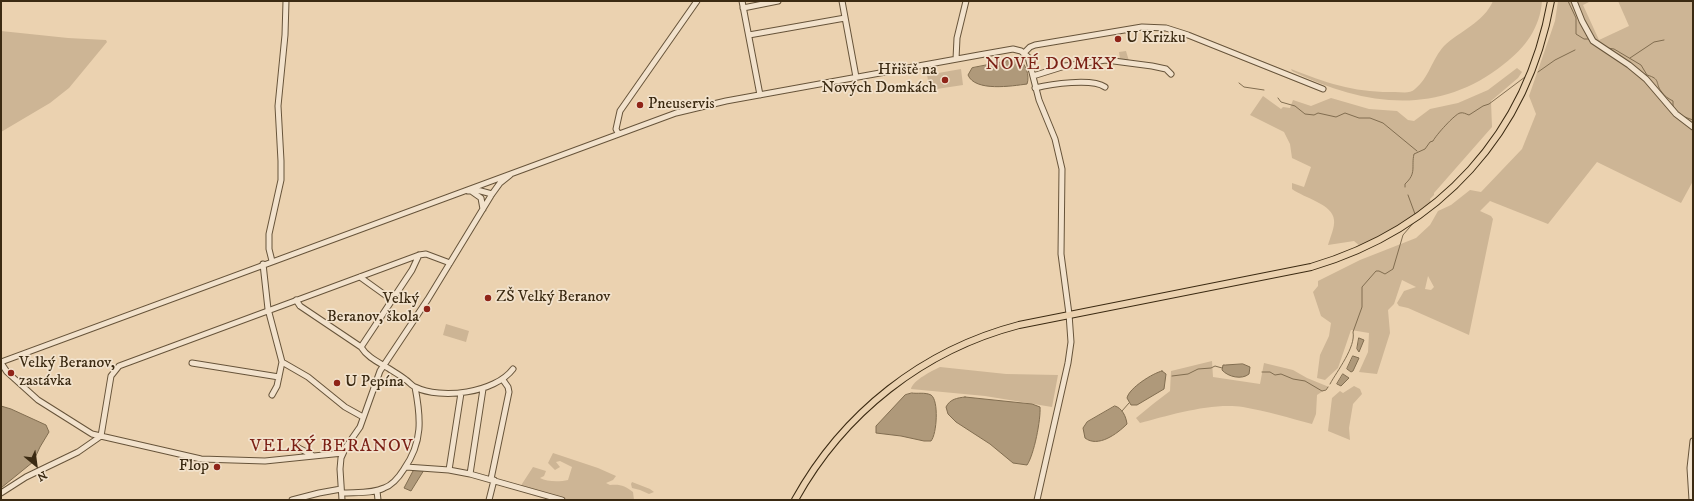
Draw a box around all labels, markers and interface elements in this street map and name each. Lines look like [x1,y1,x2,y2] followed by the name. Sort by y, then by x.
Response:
[1126,29,1186,49] place label: U Krizku
[1113,34,1123,44] marker: U Krizku
[985,54,1117,76] district label: NOVÉ DOMKY
[821,61,937,99] place label: Hřiště na Nových Domkách
[940,75,950,85] marker: Hřiště na Nových Domkách
[648,95,715,115] place label: Pneuservis
[635,100,645,110] marker: Pneuservis
[496,288,610,308] place label: ZŠ Velký Beranov
[327,290,419,328] place label: Velký Beranov, škola
[483,293,493,303] marker: ZŠ Velký Beranov
[422,304,432,314] marker: Velký Beranov, škola
[19,354,115,392] place label: Velký Beranov, zastávka
[6,368,16,378] marker: Velký Beranov, zastávka
[345,373,404,393] place label: U Pepína
[332,378,342,388] marker: U Pepína
[250,436,414,458] district label: VELKÝ BERANOV
[16,445,56,485] north arrow
[179,457,209,477] place label: Flop
[212,462,222,472] marker: Flop
[34,467,49,484] text: N

